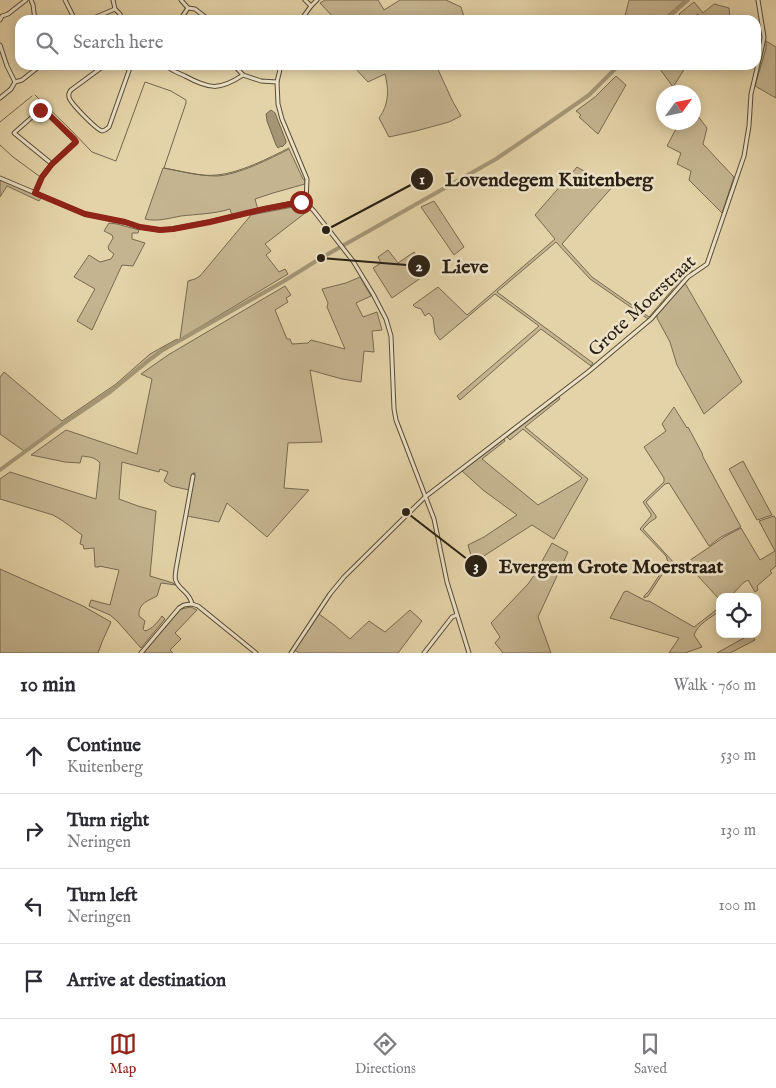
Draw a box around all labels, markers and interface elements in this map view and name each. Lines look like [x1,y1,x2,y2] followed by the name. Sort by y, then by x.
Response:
[15,15,761,70] search box
[33,29,61,57] icon: search
[73,31,164,55] text: Search here
[656,85,701,130] north arrow
[29,99,52,122] route end
[410,161,663,196] callout: Lovendegem Kuitenberg
[445,168,654,193] text: Lovendegem Kuitenberg
[419,170,425,189] text: 1
[290,191,313,214] route start
[407,248,498,283] callout: Lieve
[584,250,702,362] street label: Grote Moerstraat
[442,255,489,280] text: Lieve
[415,257,423,276] text: 2
[463,548,733,583] callout: Evergem Grote Moerstraat
[499,555,723,580] text: Evergem Grote Moerstraat
[473,557,479,576] text: 3
[716,593,761,638] map controls
[716,593,761,638] button: locate
[20,672,76,699] text: 10 min
[673,676,756,696] text: Walk · 760 m
[67,734,141,758] text: Continue
[20,742,48,770] icon: ahead
[721,746,756,766] text: 530 m
[67,758,143,778] text: Kuitenberg
[67,809,149,833] text: Turn right
[20,817,48,845] icon: right
[720,821,756,841] text: 130 m
[67,833,131,853] text: Neringen
[67,884,138,908] text: Turn left
[20,892,48,920] icon: left
[719,896,756,916] text: 100 m
[67,908,131,928] text: Neringen
[20,967,48,995] icon: arrive
[67,969,226,993] text: Arrive at destination
[109,1030,137,1078] tab: Map
[355,1030,416,1078] tab: Directions
[634,1030,667,1078] tab: Saved

